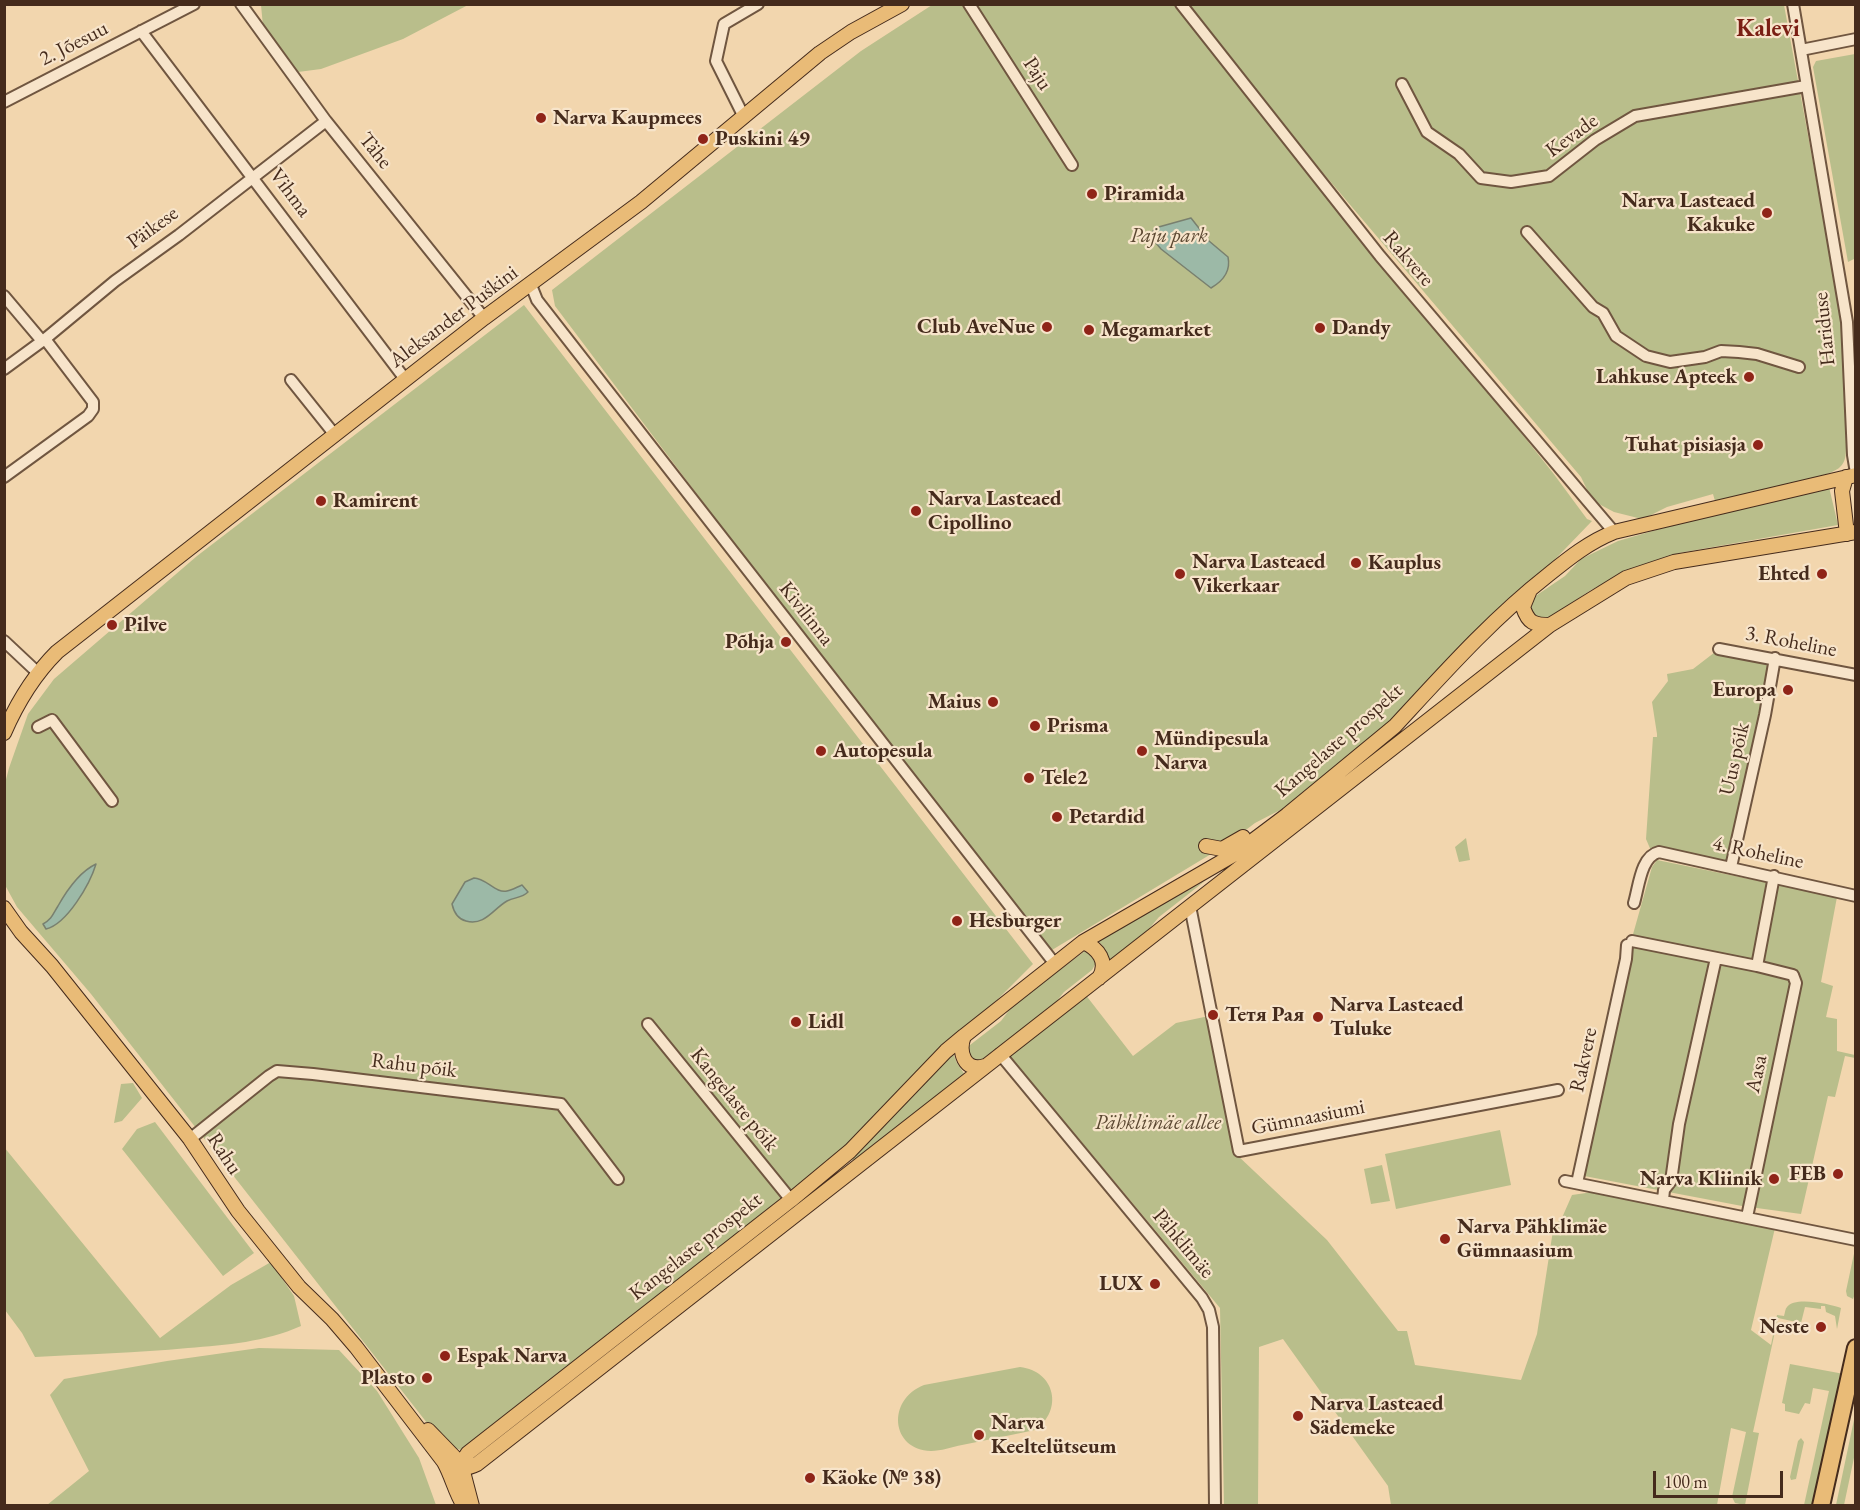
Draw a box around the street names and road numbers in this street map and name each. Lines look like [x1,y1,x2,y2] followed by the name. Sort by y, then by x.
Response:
[35,16,113,72] street label: 2. Jõesuu
[1017,53,1057,95] street label: Paju
[1541,109,1603,163] street label: Kevade
[353,128,397,174] street label: Tähe
[264,164,316,222] street label: Vihma
[123,201,183,255] street label: Päikese
[1377,226,1439,292] street label: Rakvere
[385,260,523,374] street label: Aleksander Puškini
[1809,291,1841,367] street label: Hariduse
[773,577,839,651] street label: Kivilinna
[1743,621,1839,663] street label: 3. Roheline
[1270,679,1408,803] street label: Kangelaste prospekt
[1714,720,1756,798] street label: Uus põik
[1710,831,1806,875] street label: 4. Roheline
[1565,1025,1603,1095] street label: Rakvere
[684,1043,784,1157] street label: Kangelaste põik
[370,1048,458,1084] street label: Rahu põik
[1741,1053,1773,1095] street label: Aasa
[1249,1095,1367,1141] street label: Gümnaasiumi
[201,1128,247,1180] street label: Rahu
[625,1188,767,1306] street label: Kangelaste prospekt
[1147,1204,1219,1284] street label: Pähklimäe

